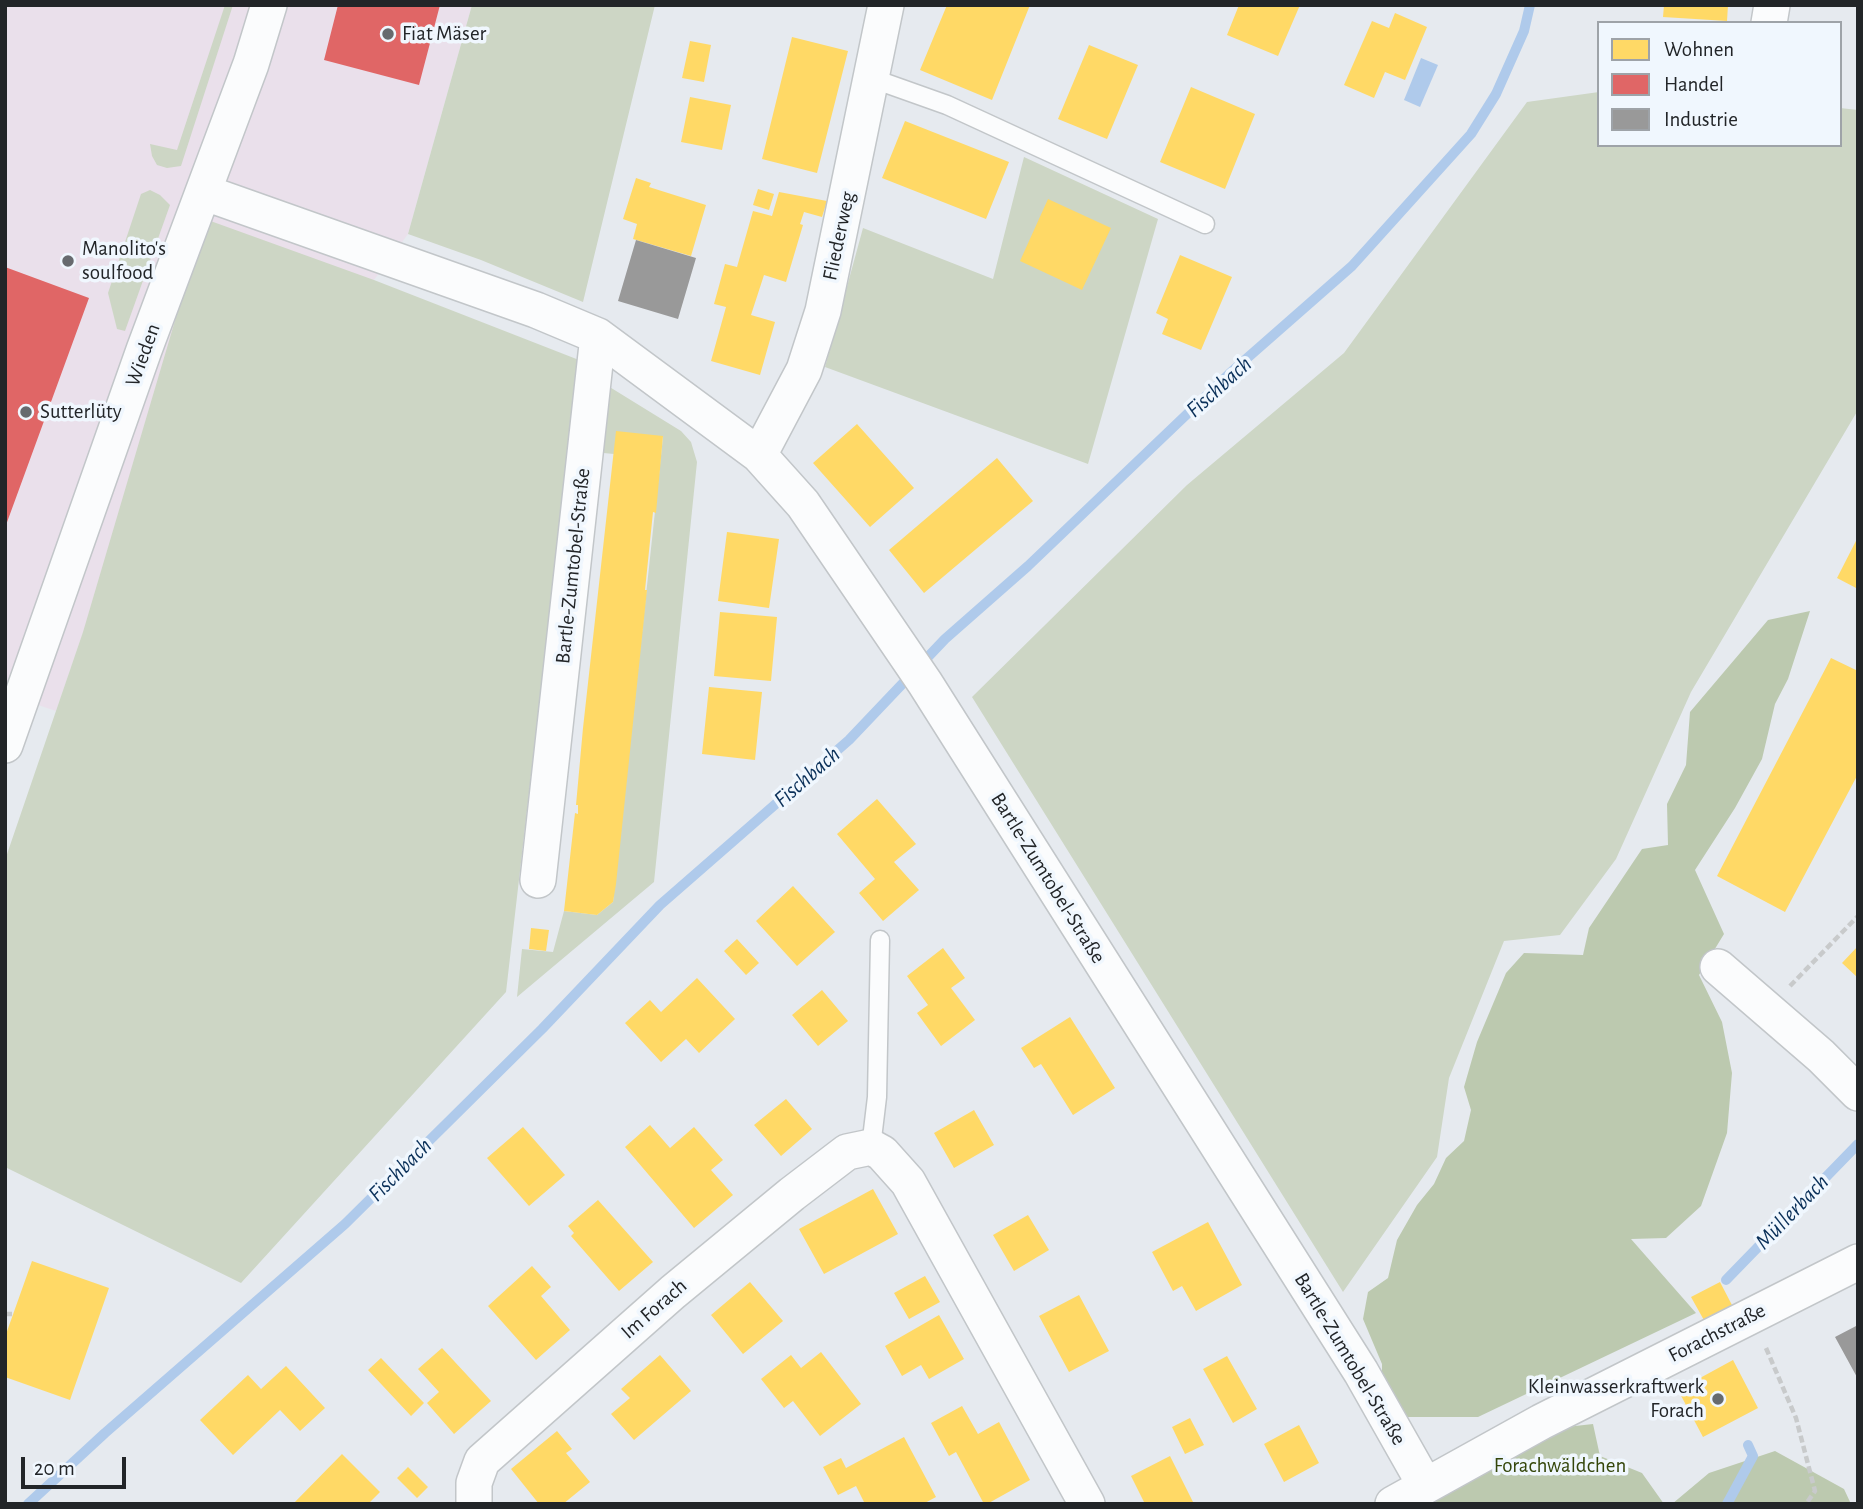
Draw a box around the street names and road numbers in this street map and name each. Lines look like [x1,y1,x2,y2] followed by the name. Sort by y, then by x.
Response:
[817,189,861,283] street label: Fliederweg
[120,320,166,390] street label: Wieden
[550,467,596,665] street label: Bartle-Zumtobel-Straße
[985,788,1111,968] street label: Bartle-Zumtobel-Straße
[1289,1268,1411,1450] street label: Bartle-Zumtobel-Straße
[616,1273,692,1345] street label: Im Forach
[1664,1298,1770,1368] street label: Forachstraße

